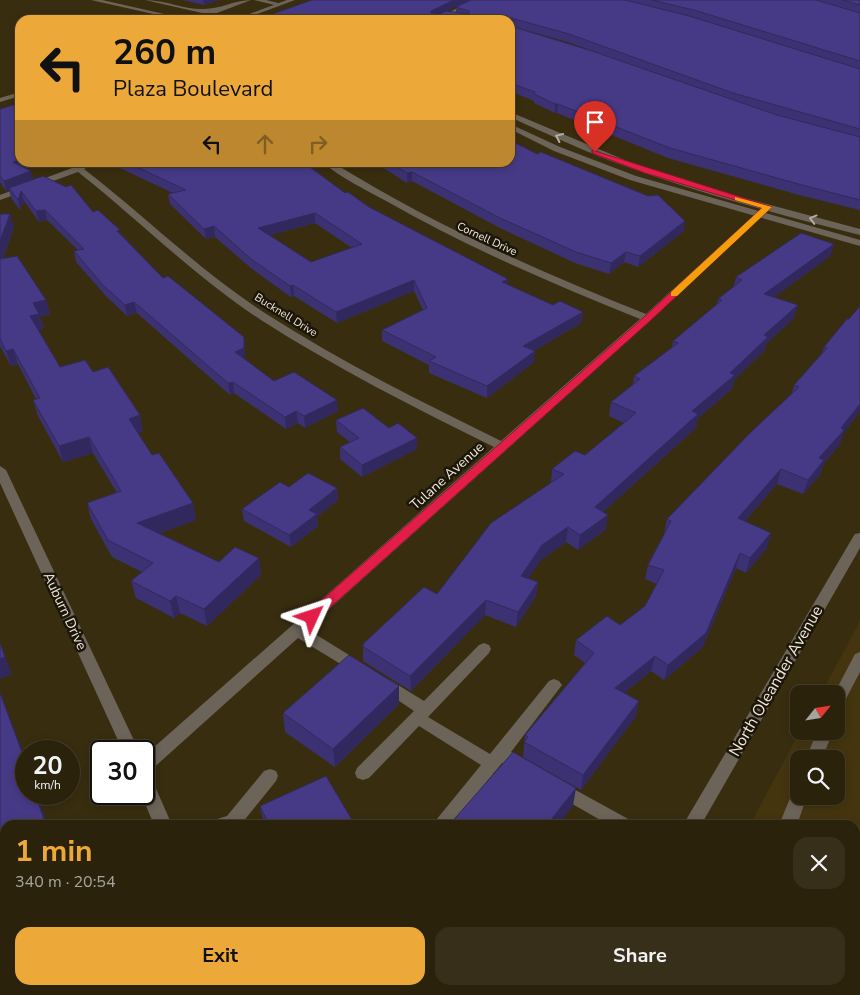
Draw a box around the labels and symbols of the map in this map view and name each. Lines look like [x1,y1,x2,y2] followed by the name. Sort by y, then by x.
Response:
[574,101,616,152] pin
[555,132,564,143] one-way arrow
[809,215,817,225] one-way arrow
[455,219,520,260] street label: Cornell Drive
[252,290,321,340] street label: Bucknell Drive
[406,438,488,514] street label: Tulane Avenue
[39,569,91,653] street label: Auburn Drive
[285,590,337,642] position arrow
[724,602,828,760] street label: North Oleander Avenue
[790,685,845,740] north arrow
[90,740,155,805] speed limit sign: 30

